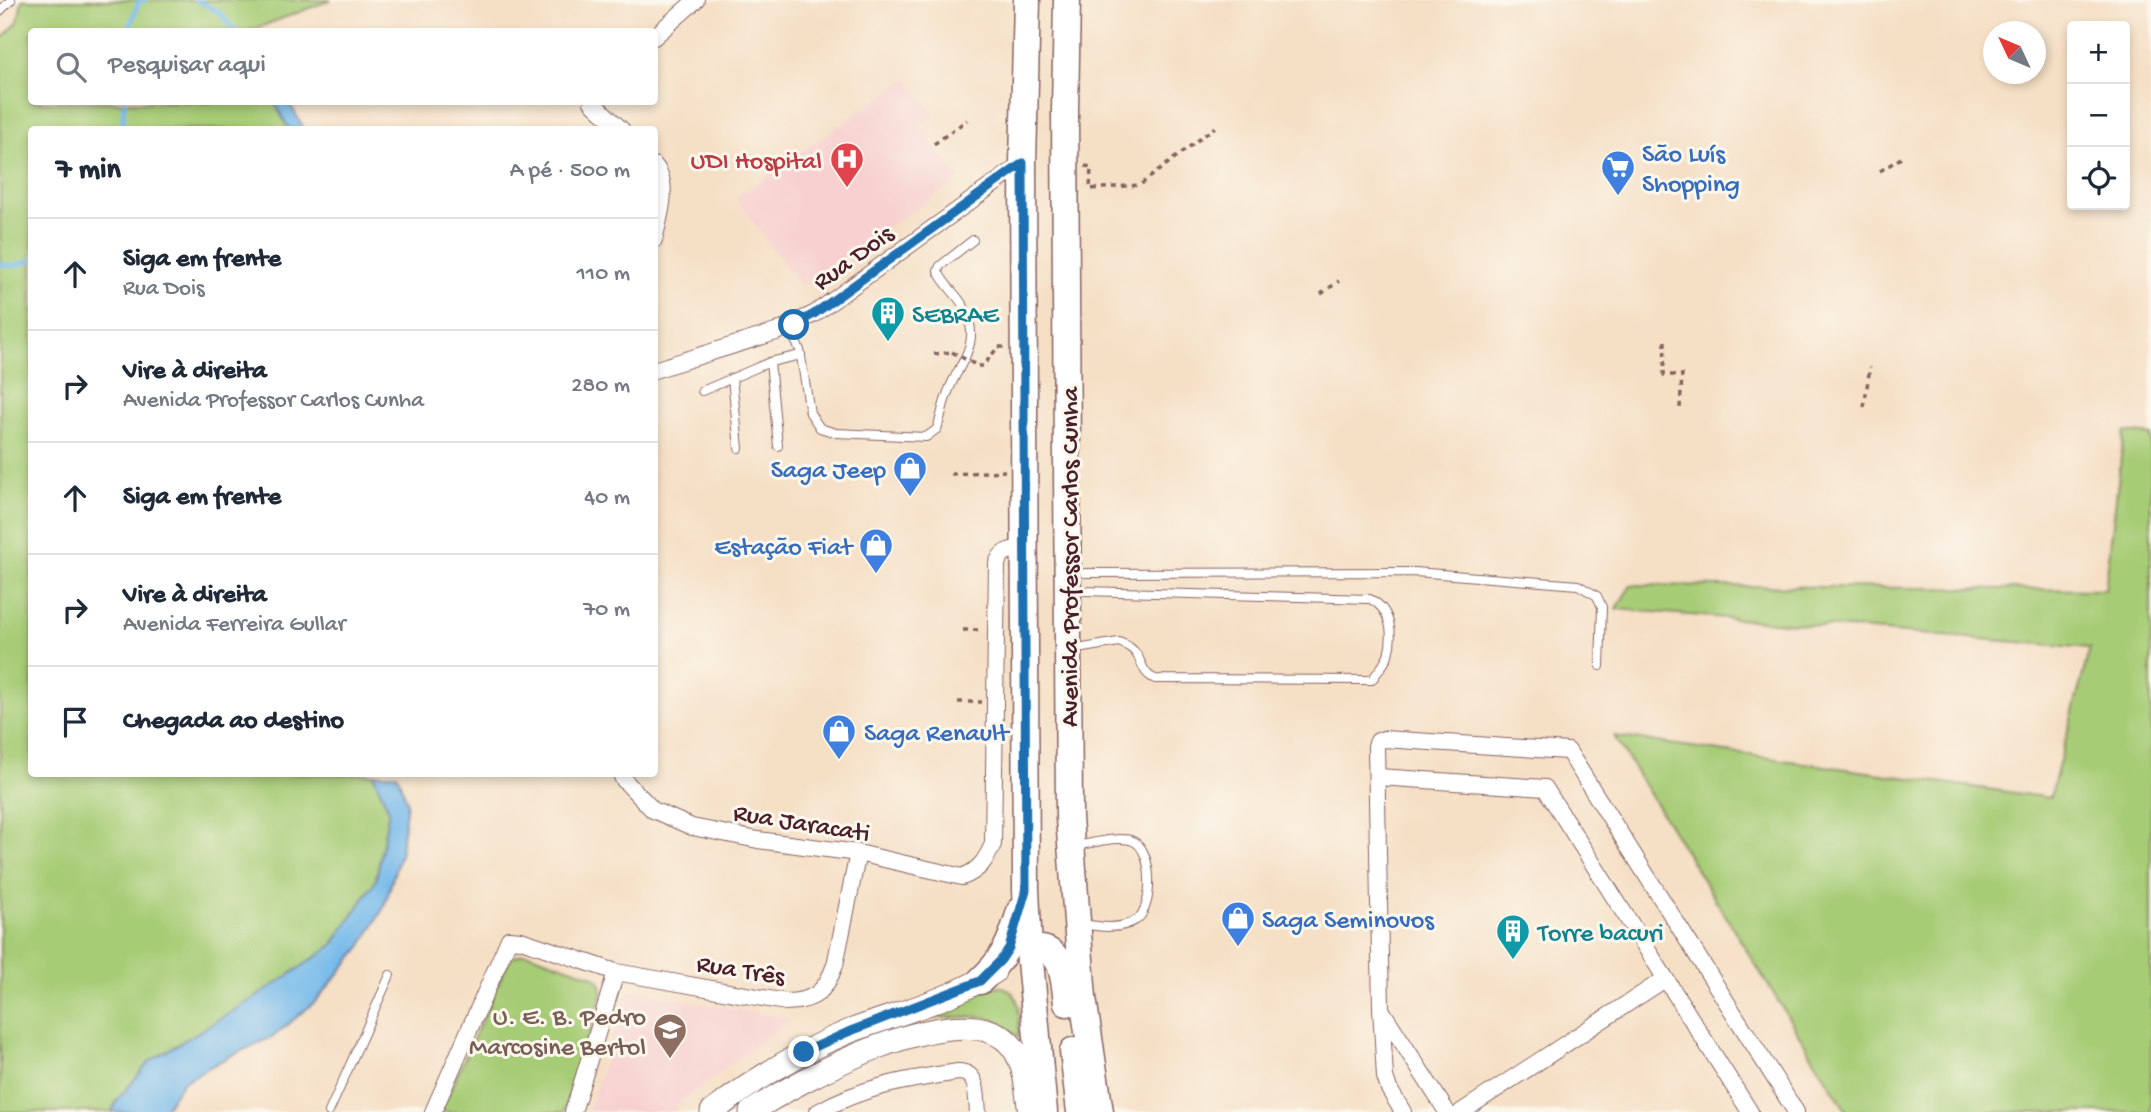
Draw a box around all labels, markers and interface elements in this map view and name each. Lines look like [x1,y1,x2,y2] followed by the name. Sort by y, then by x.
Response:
[1983,21,2046,84] north arrow
[2067,21,2130,210] map controls
[2067,21,2130,84] button: +
[28,28,658,105] search box
[52,48,90,86] icon: search
[108,51,266,82] text: Pesquisar aqui
[2067,84,2130,147] button: −
[828,140,866,189] hospital icon: UDI Hospital
[1642,141,1740,202] place label: São Luís Shopping
[2067,147,2130,210] button: locate
[691,148,822,179] place label: UDI Hospital
[1599,148,1637,197] supermarket icon: São Luís Shopping
[56,154,121,189] text: 7 min
[510,158,630,185] text: A pé · 500 m
[808,219,902,299] street label: Rua Dois
[123,245,281,276] text: Siga em frente
[56,255,94,293] icon: ahead
[577,261,630,288] text: 110 m
[123,276,204,303] text: Rua Dois
[869,294,907,343] building icon: SEBRAE
[912,302,1000,333] place label: SEBRAE
[778,309,809,340] route start
[123,357,267,388] text: Vire à direita
[56,367,94,405] icon: right
[571,373,630,400] text: 280 m
[1057,385,1088,727] street label: Avenida Professor Carlos Cunha
[123,388,424,415] text: Avenida Professor Carlos Cunha
[891,449,929,498] shop icon: Saga Jeep
[771,457,886,488] place label: Saga Jeep
[56,479,94,517] icon: ahead
[123,483,281,514] text: Siga em frente
[584,485,630,512] text: 40 m
[857,526,895,575] shop icon: Estação Fiat
[714,534,854,565] place label: Estação Fiat
[123,581,267,612] text: Vire à direita
[56,591,94,629] icon: right
[583,597,630,624] text: 70 m
[123,612,346,639] text: Avenida Ferreira Gullar
[56,703,94,741] icon: arrive
[123,707,344,738] text: Chegada ao destino
[820,712,858,761] shop icon: Saga Renault
[864,720,1011,751] place label: Saga Renault
[731,799,872,852] street label: Rua Jaracati
[1219,899,1257,948] shop icon: Saga Seminovos
[1262,907,1435,938] place label: Saga Seminovos
[1494,912,1532,961] building icon: Torre bacuri
[1536,920,1664,951] place label: Torre bacuri
[694,950,788,995] street label: Rua Três
[469,1004,646,1065] place label: U. E. B. Pedro Marcosine Bertol
[651,1011,689,1060] school or university icon: U. E. B. Pedro Marcosine Bertol
[788,1036,819,1067] route end

